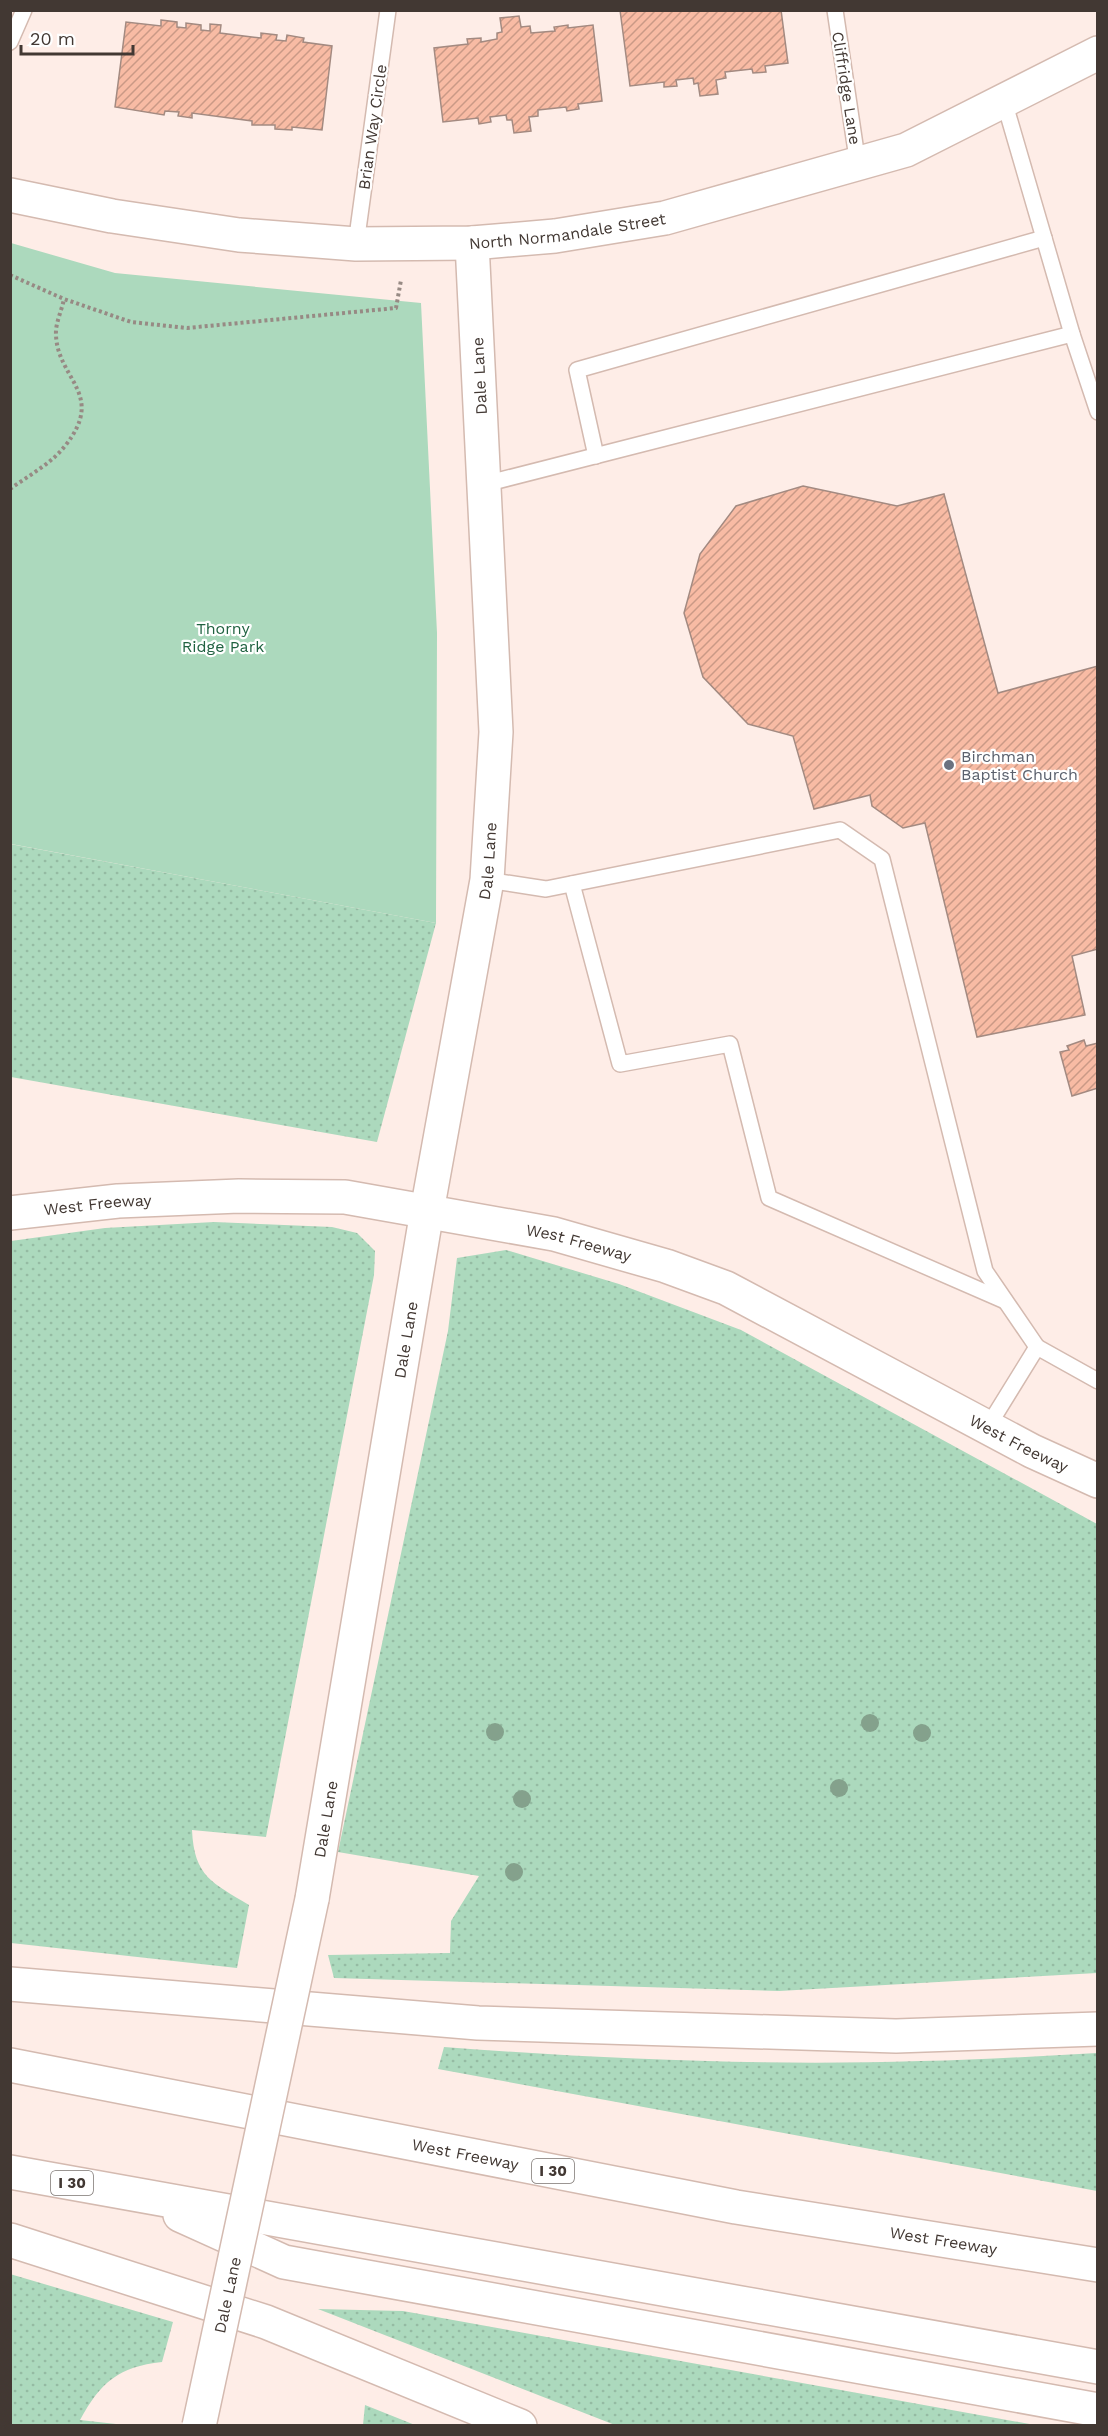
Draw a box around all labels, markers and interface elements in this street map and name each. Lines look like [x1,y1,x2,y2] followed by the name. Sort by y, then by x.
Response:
[21,18,134,56] scale bar
[30,28,75,49] text: 20 m
[828,30,865,146] street label: Cliffridge Lane
[354,63,391,191] street label: Brian Way Circle
[468,209,667,253] street label: North Normandale Street
[468,337,491,415] street label: Dale Lane
[182,619,264,656] park label: Thorny Ridge Park
[961,747,1078,784] place label: Birchman Baptist Church
[942,758,956,772] marker: Birchman Baptist Church
[475,821,501,901] street label: Dale Lane
[43,1191,153,1219] street label: West Freeway
[524,1220,634,1266] street label: West Freeway
[390,1300,422,1380] street label: Dale Lane
[966,1410,1072,1477] street label: West Freeway
[310,1779,342,1859] street label: Dale Lane
[410,2135,521,2174] street label: West Freeway
[532,2159,574,2183] road number: I 30
[51,2171,93,2195] road number: I 30
[888,2223,999,2259] street label: West Freeway
[210,2255,245,2335] street label: Dale Lane

